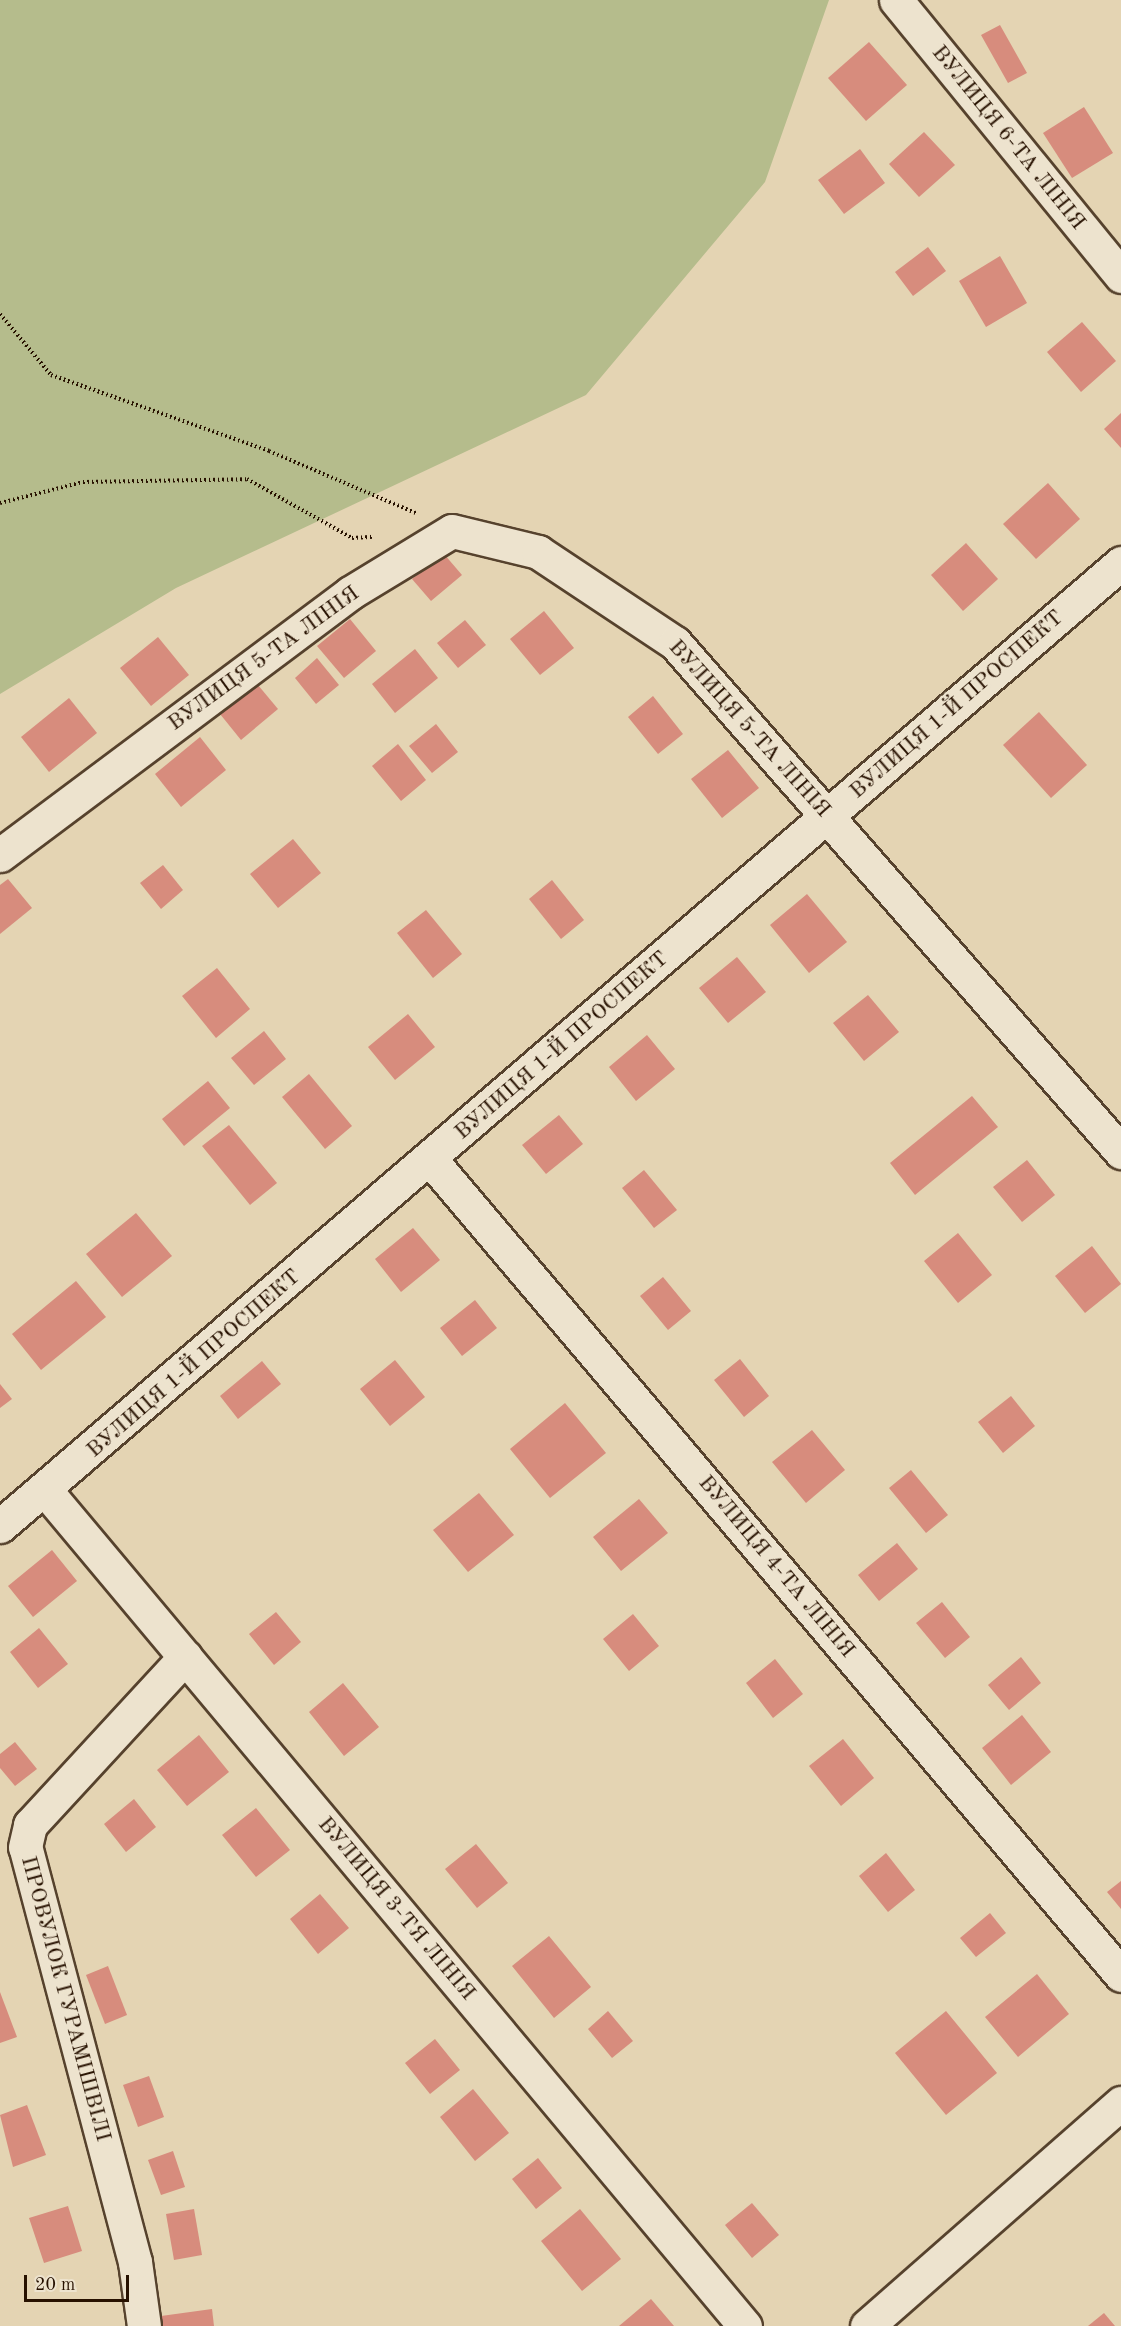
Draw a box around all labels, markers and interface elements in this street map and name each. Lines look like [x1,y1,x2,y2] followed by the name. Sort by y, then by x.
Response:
[925,40,1091,236] street label: ВУЛИЦЯ 6-ТА ЛІНІЯ
[163,581,365,737] street label: ВУЛИЦЯ 5-ТА ЛІНІЯ
[845,605,1069,805] street label: ВУЛИЦЯ 1-Й ПРОСПЕКТ
[662,635,836,823] street label: ВУЛИЦЯ 5-ТА ЛІНІЯ
[450,946,674,1146] street label: ВУЛИЦЯ 1-Й ПРОСПЕКТ
[82,1264,306,1464] street label: ВУЛИЦЯ 1-Й ПРОСПЕКТ
[692,1470,860,1664] street label: ВУЛИЦЯ 4-ТА ЛІНІЯ
[312,1812,480,2006] street label: ВУЛИЦЯ 3-ТЯ ЛІНІЯ
[14,1853,116,2145] street label: ПРОВУЛОК ГУРАМІШВІЛІ
[27,2263,132,2301] scale bar
[35,2276,75,2294] text: 20 m

